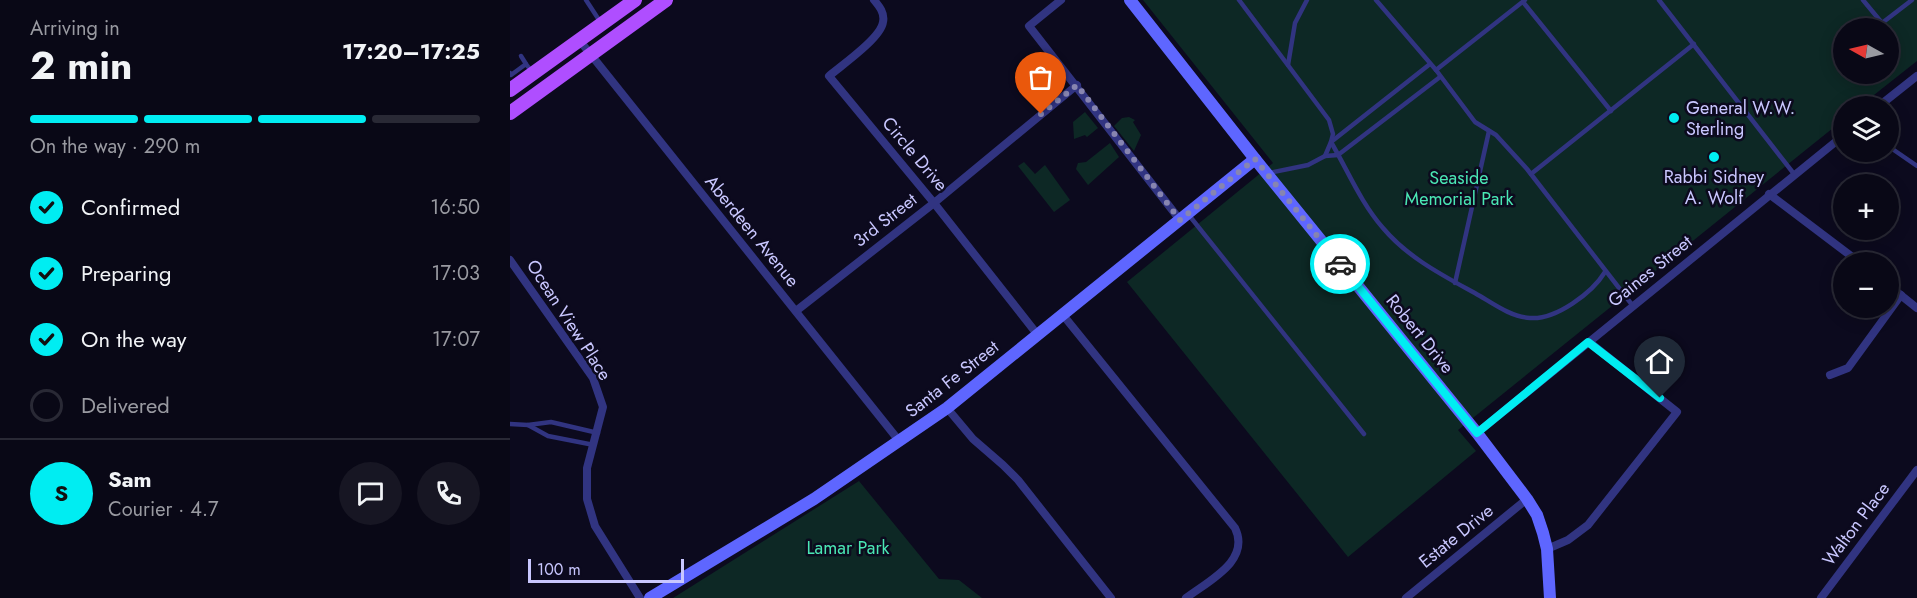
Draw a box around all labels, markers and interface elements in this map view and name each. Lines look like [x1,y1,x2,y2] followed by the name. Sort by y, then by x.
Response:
[30,14,120,43] text: Arriving in
[1833,18,1899,84] north arrow
[1833,18,1899,318] map controls
[342,35,480,67] text: 17:20–17:25
[30,37,132,94] text: 2 min
[1015,52,1066,114] pin
[1024,61,1057,94] icon: bag
[1686,95,1795,142] place label: General W.W. Sterling
[1833,96,1899,162] button: layers
[876,111,954,197] street label: Circle Drive
[1667,111,1681,125] marker: General W.W. Sterling
[30,132,200,161] text: On the way · 290 m
[1707,150,1721,164] marker: Rabbi Sidney A. Wolf
[1664,164,1764,211] place label: Rabbi Sidney A. Wolf
[1405,165,1513,212] park label: Seaside Memorial Park
[699,169,805,293] street label: Aberdeen Avenue
[1833,174,1899,240] button: +
[848,186,923,253] street label: 3rd Street
[30,191,63,224] icon: check
[81,191,180,223] text: Confirmed
[430,193,480,222] text: 16:50
[1602,228,1698,313] street label: Gaines Street
[1310,234,1370,294] courier
[1324,248,1357,281] icon: car
[1833,252,1899,318] button: −
[520,254,618,386] street label: Ocean View Place
[30,257,63,290] icon: check
[81,257,172,289] text: Preparing
[432,259,480,288] text: 17:03
[1380,289,1460,379] street label: Robert Drive
[30,323,63,356] icon: check
[81,323,186,355] text: On the way
[432,325,480,354] text: 17:07
[900,334,1005,424] street label: Santa Fe Street
[1634,336,1685,398] pin
[1643,345,1676,378] icon: home
[81,389,170,421] text: Delivered
[339,462,402,525] button: chat
[417,462,480,525] button: phone
[108,463,152,495] text: Sam
[55,477,68,509] text: S
[1816,477,1896,571] street label: Walton Place
[108,495,219,524] text: Courier · 4.7
[1413,498,1499,574] street label: Estate Drive
[806,535,890,561] park label: Lamar Park
[528,556,684,584] scale bar
[537,558,581,581] text: 100 m

